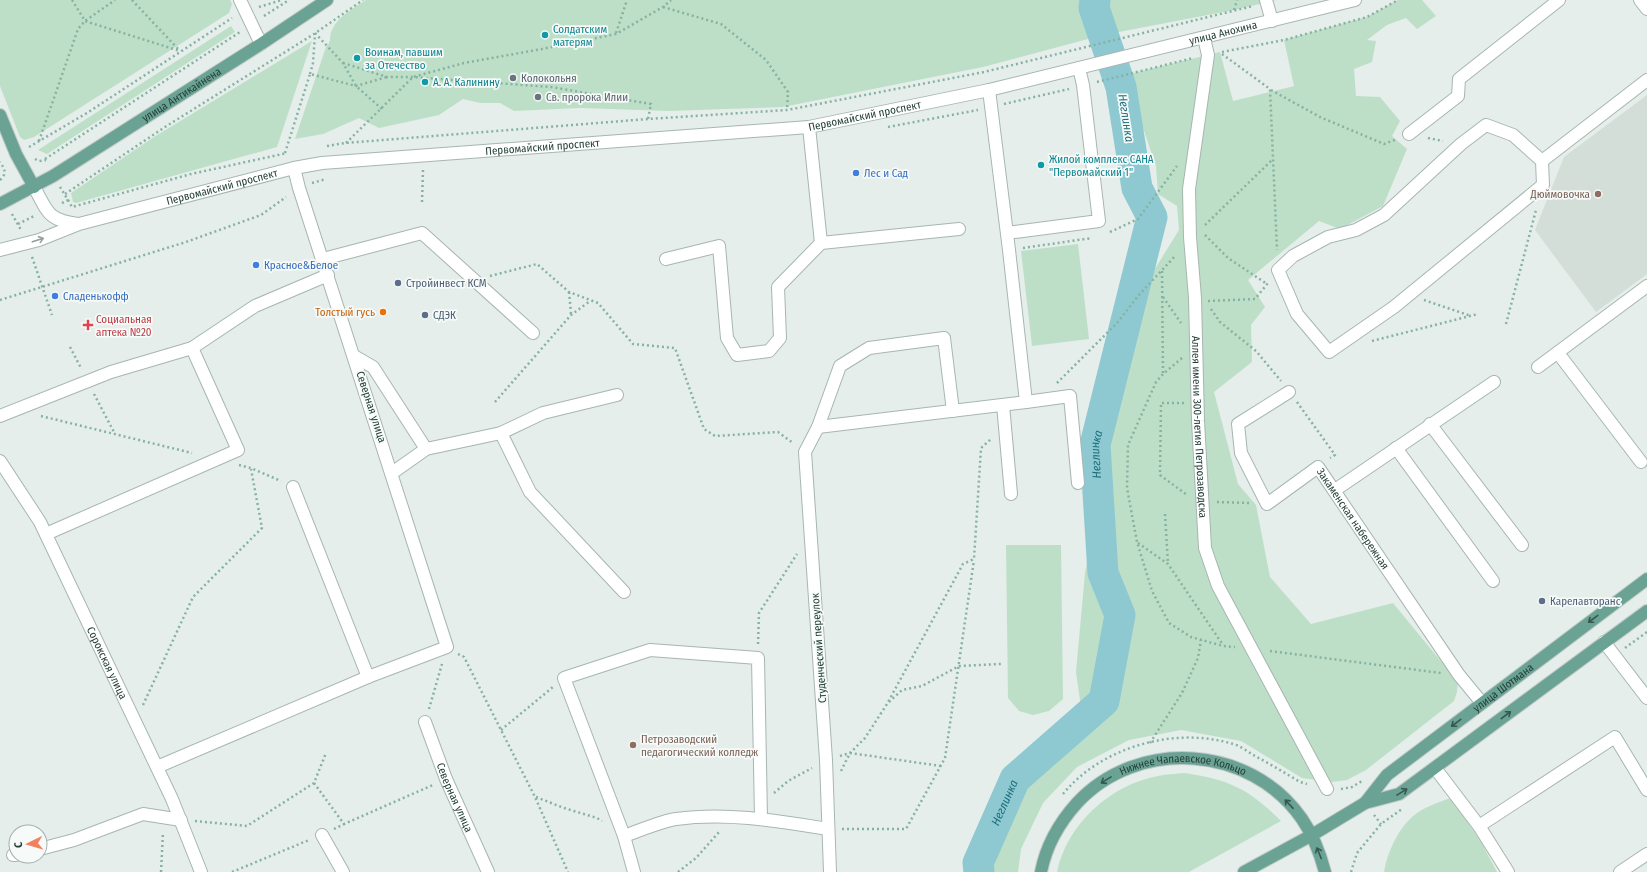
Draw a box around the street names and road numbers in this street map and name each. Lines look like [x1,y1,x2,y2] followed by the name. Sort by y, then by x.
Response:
[1188,18,1258,47] street label: улица Анохина
[139,65,223,124] street label: улица Антикайнена
[807,98,923,133] street label: Первомайский проспект
[485,136,601,157] street label: Первомайский проспект
[165,166,280,208] street label: Первомайский проспект
[1189,336,1210,518] street label: Аллея имени 300-летия Петрозаводска
[353,370,389,444] street label: Северная улица
[1314,465,1392,572] street label: Закаменская набережная
[809,592,829,703] street label: Студенческий переулок
[84,625,130,701] street label: Сорокская улица
[1470,660,1536,714] street label: улица Шотмана
[434,761,476,834] street label: Северная улица
[1118,767,1248,781] street label: Нижнее Чапаевское Кольцо

